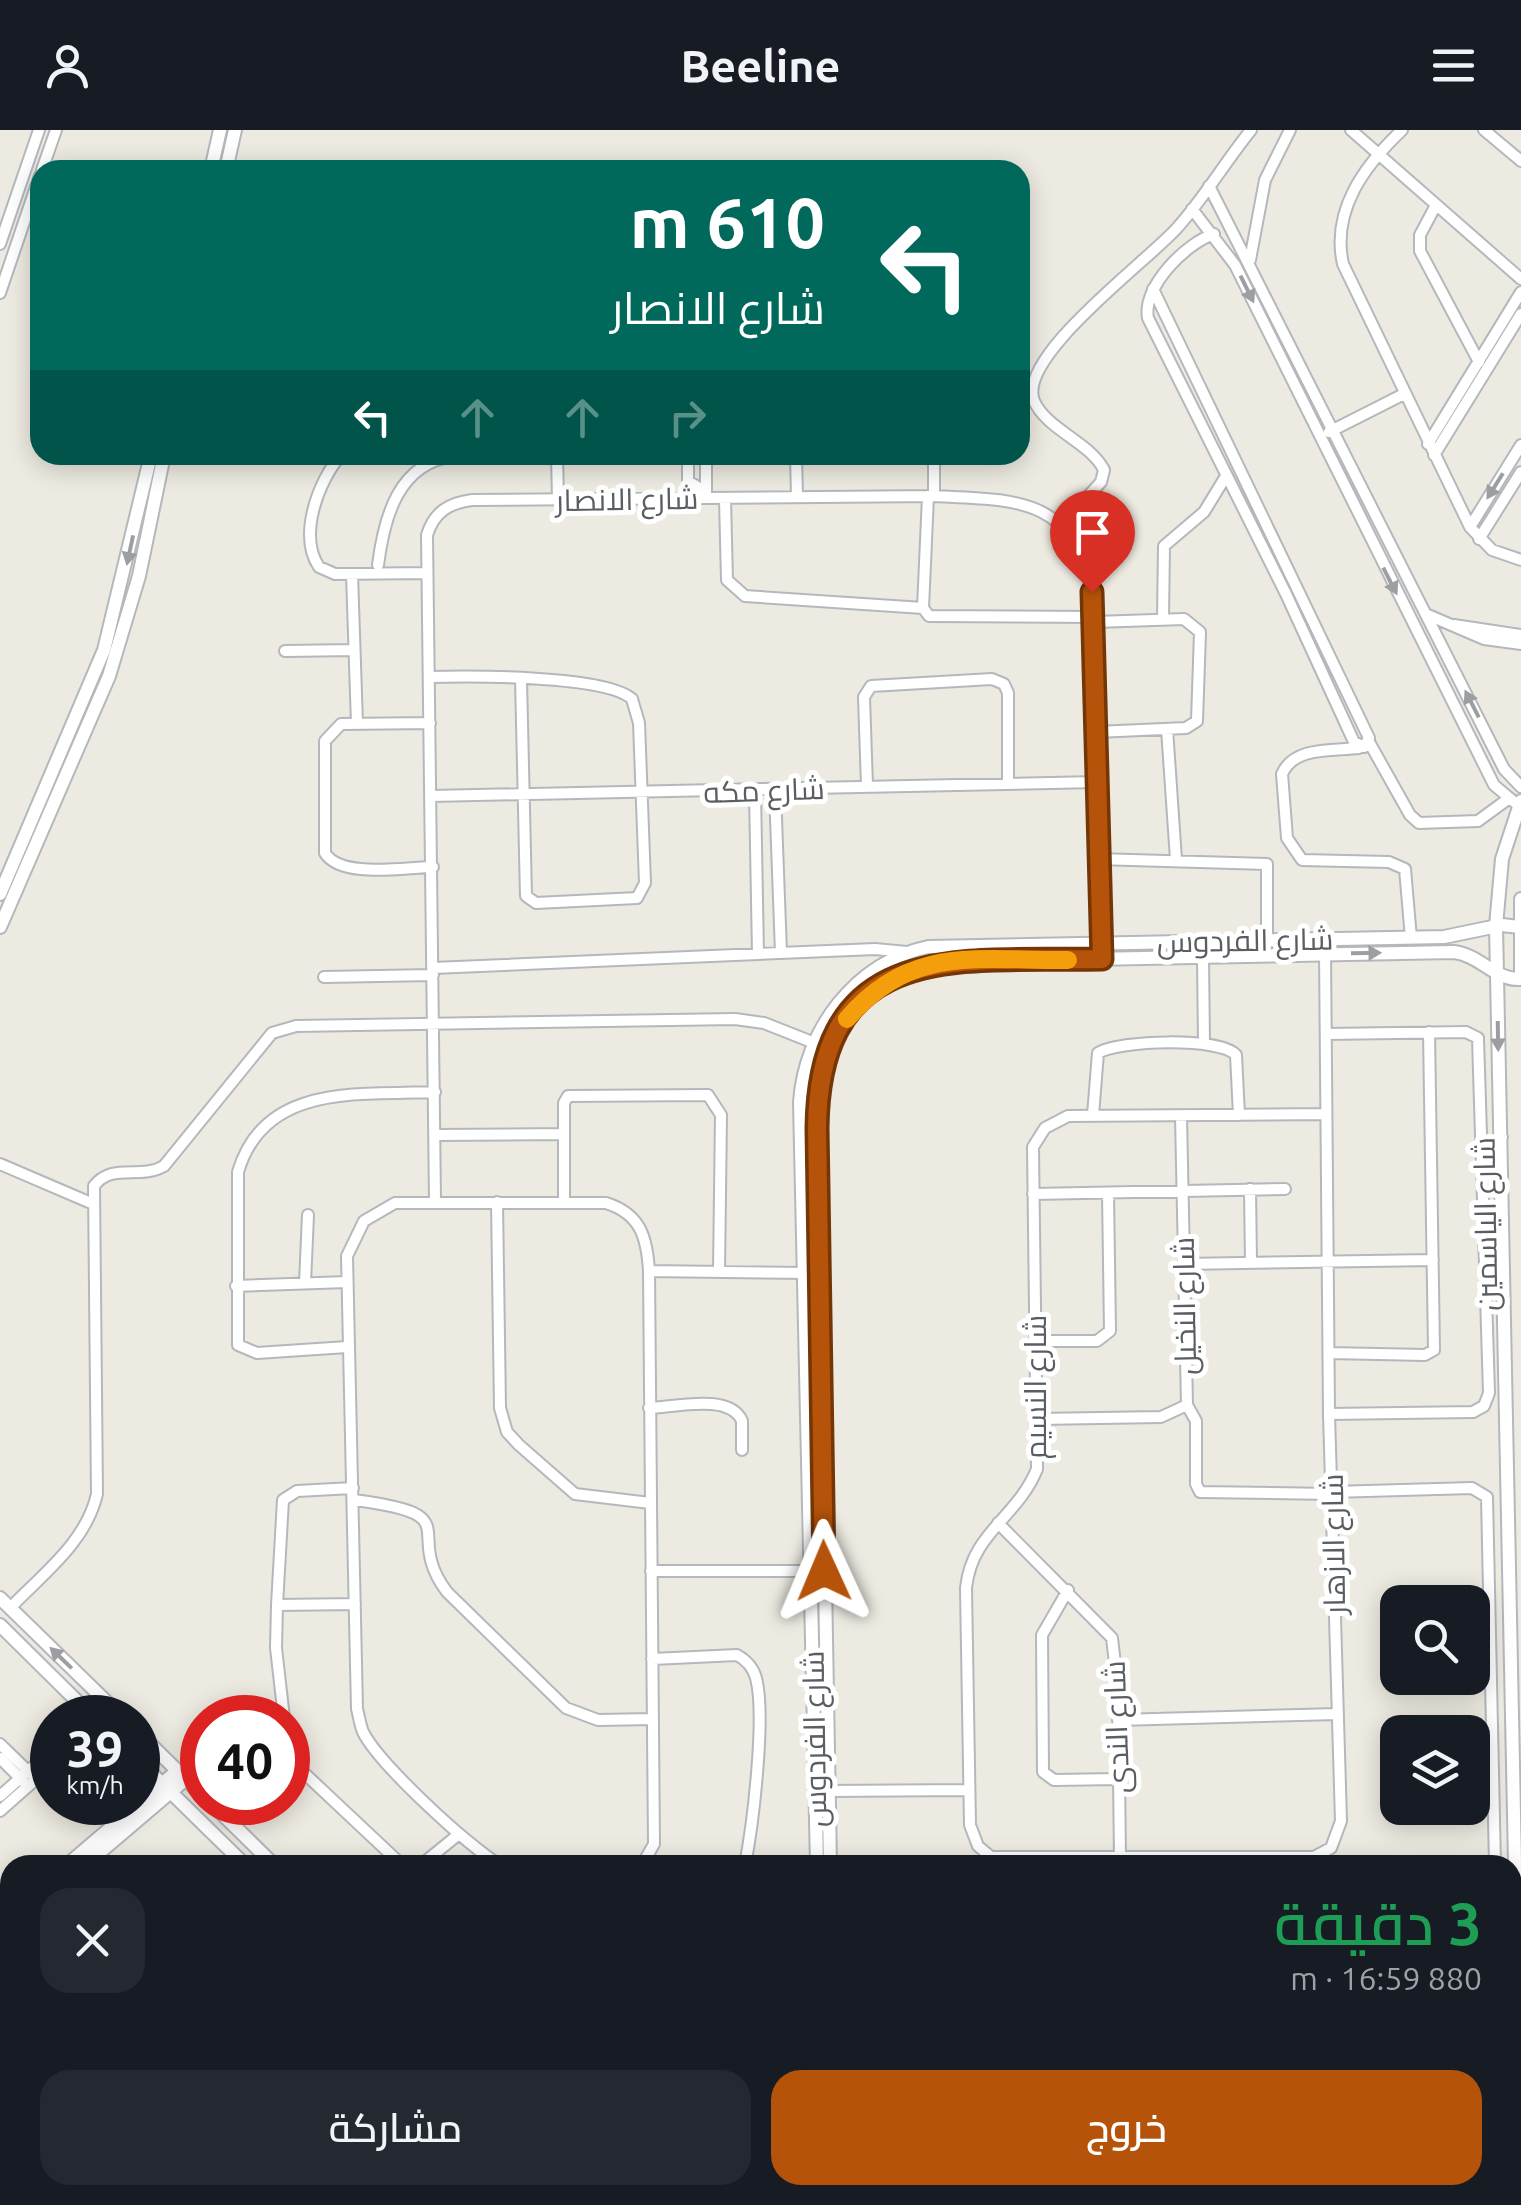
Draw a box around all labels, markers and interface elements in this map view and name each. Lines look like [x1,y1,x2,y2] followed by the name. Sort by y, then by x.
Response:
[40,38,95,93] icon: person
[1426,38,1481,93] icon: menu
[680,40,841,91] text: Beeline
[630,183,825,261] text: 610 m
[860,200,990,330] icon: left
[1238,275,1255,304] one-way arrow
[611,282,825,333] text: شارع الانصار
[345,390,400,445] icon: left
[450,390,505,445] icon: ahead
[555,390,610,445] icon: ahead
[660,390,715,445] icon: right
[1487,472,1505,500] one-way arrow
[553,481,699,521] street label: شارع الانصار
[1050,490,1135,593] pin
[1065,505,1120,560] icon: arrive
[122,535,137,566] one-way arrow
[1381,566,1398,595] one-way arrow
[1464,690,1481,719] one-way arrow
[703,771,825,813] street label: شارع مكه
[1156,921,1334,963] street label: شارع الفردوس
[1351,945,1383,961] one-way arrow
[1491,1020,1507,1052] one-way arrow
[1466,1137,1508,1311] street label: شارع الياسمين
[1166,1237,1206,1375] street label: شارع النخيل
[1018,1315,1056,1459] street label: شارع النسيم
[1315,1473,1355,1617] street label: شارع الازهار
[772,1519,876,1623] position arrow
[1380,1585,1490,1825] map controls
[1380,1585,1490,1695] button: search
[50,1646,74,1670] one-way arrow
[795,1650,837,1828] street label: شارع الفردوس
[1097,1660,1139,1794] street label: شارع الندى
[180,1695,310,1825] speed limit sign: 40
[1380,1715,1490,1825] button: layers
[67,1720,123,1776] text: 39
[66,1771,124,1799] text: km/h
[40,1888,145,1993] button: close
[1274,1889,1482,1956] text: 3 دقيقة
[1290,1960,1482,1996] text: 880 m · 16:59
[40,2070,751,2185] button: مشاركة
[771,2070,1482,2185] button: خروج

